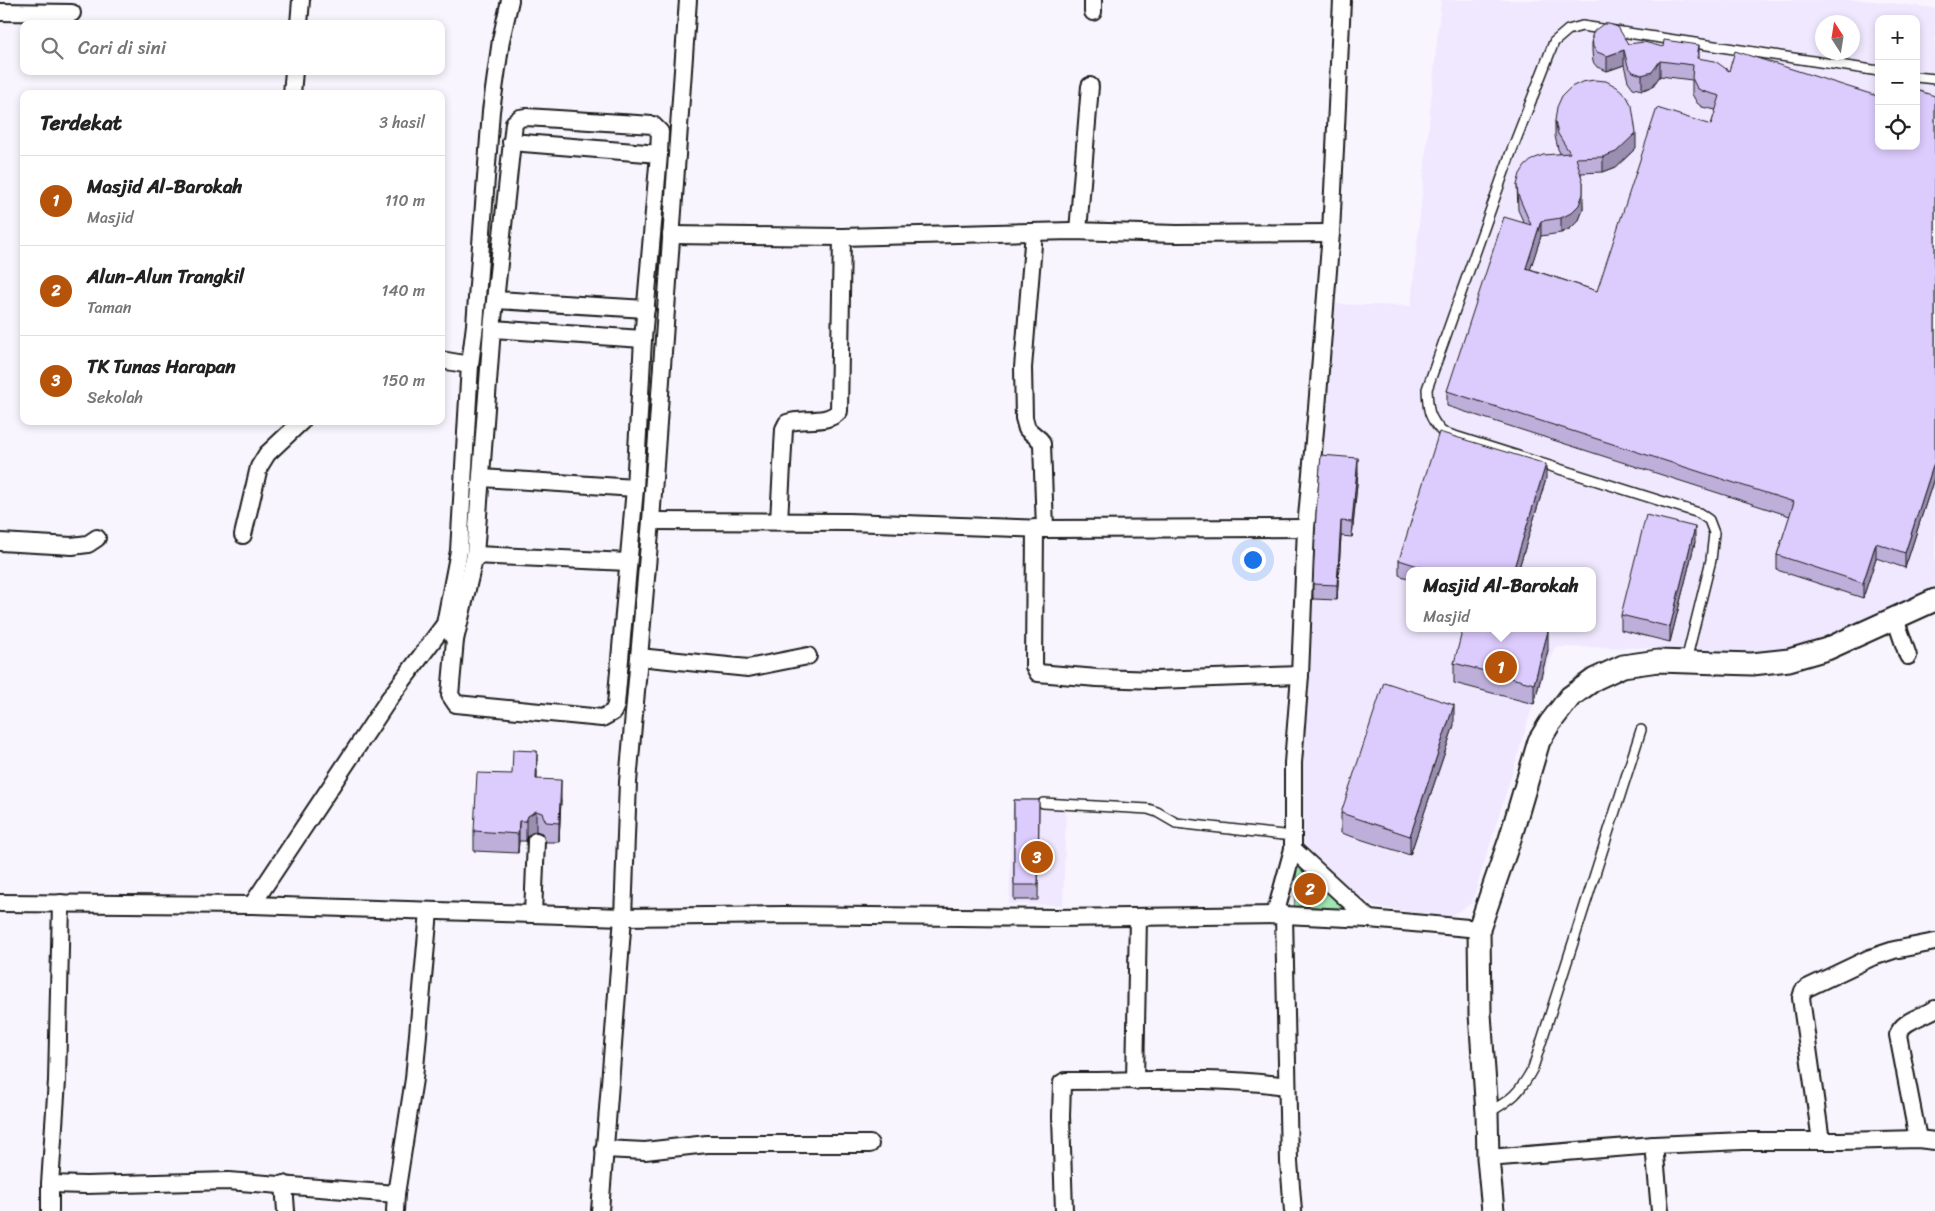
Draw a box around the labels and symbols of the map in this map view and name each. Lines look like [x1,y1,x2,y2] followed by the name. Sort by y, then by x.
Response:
[1815,15,1860,60] north arrow
[1240,547,1266,573] your location
[1485,648,1517,686] pin: 1
[1021,838,1053,876] pin: 3
[1294,870,1326,908] pin: 2

